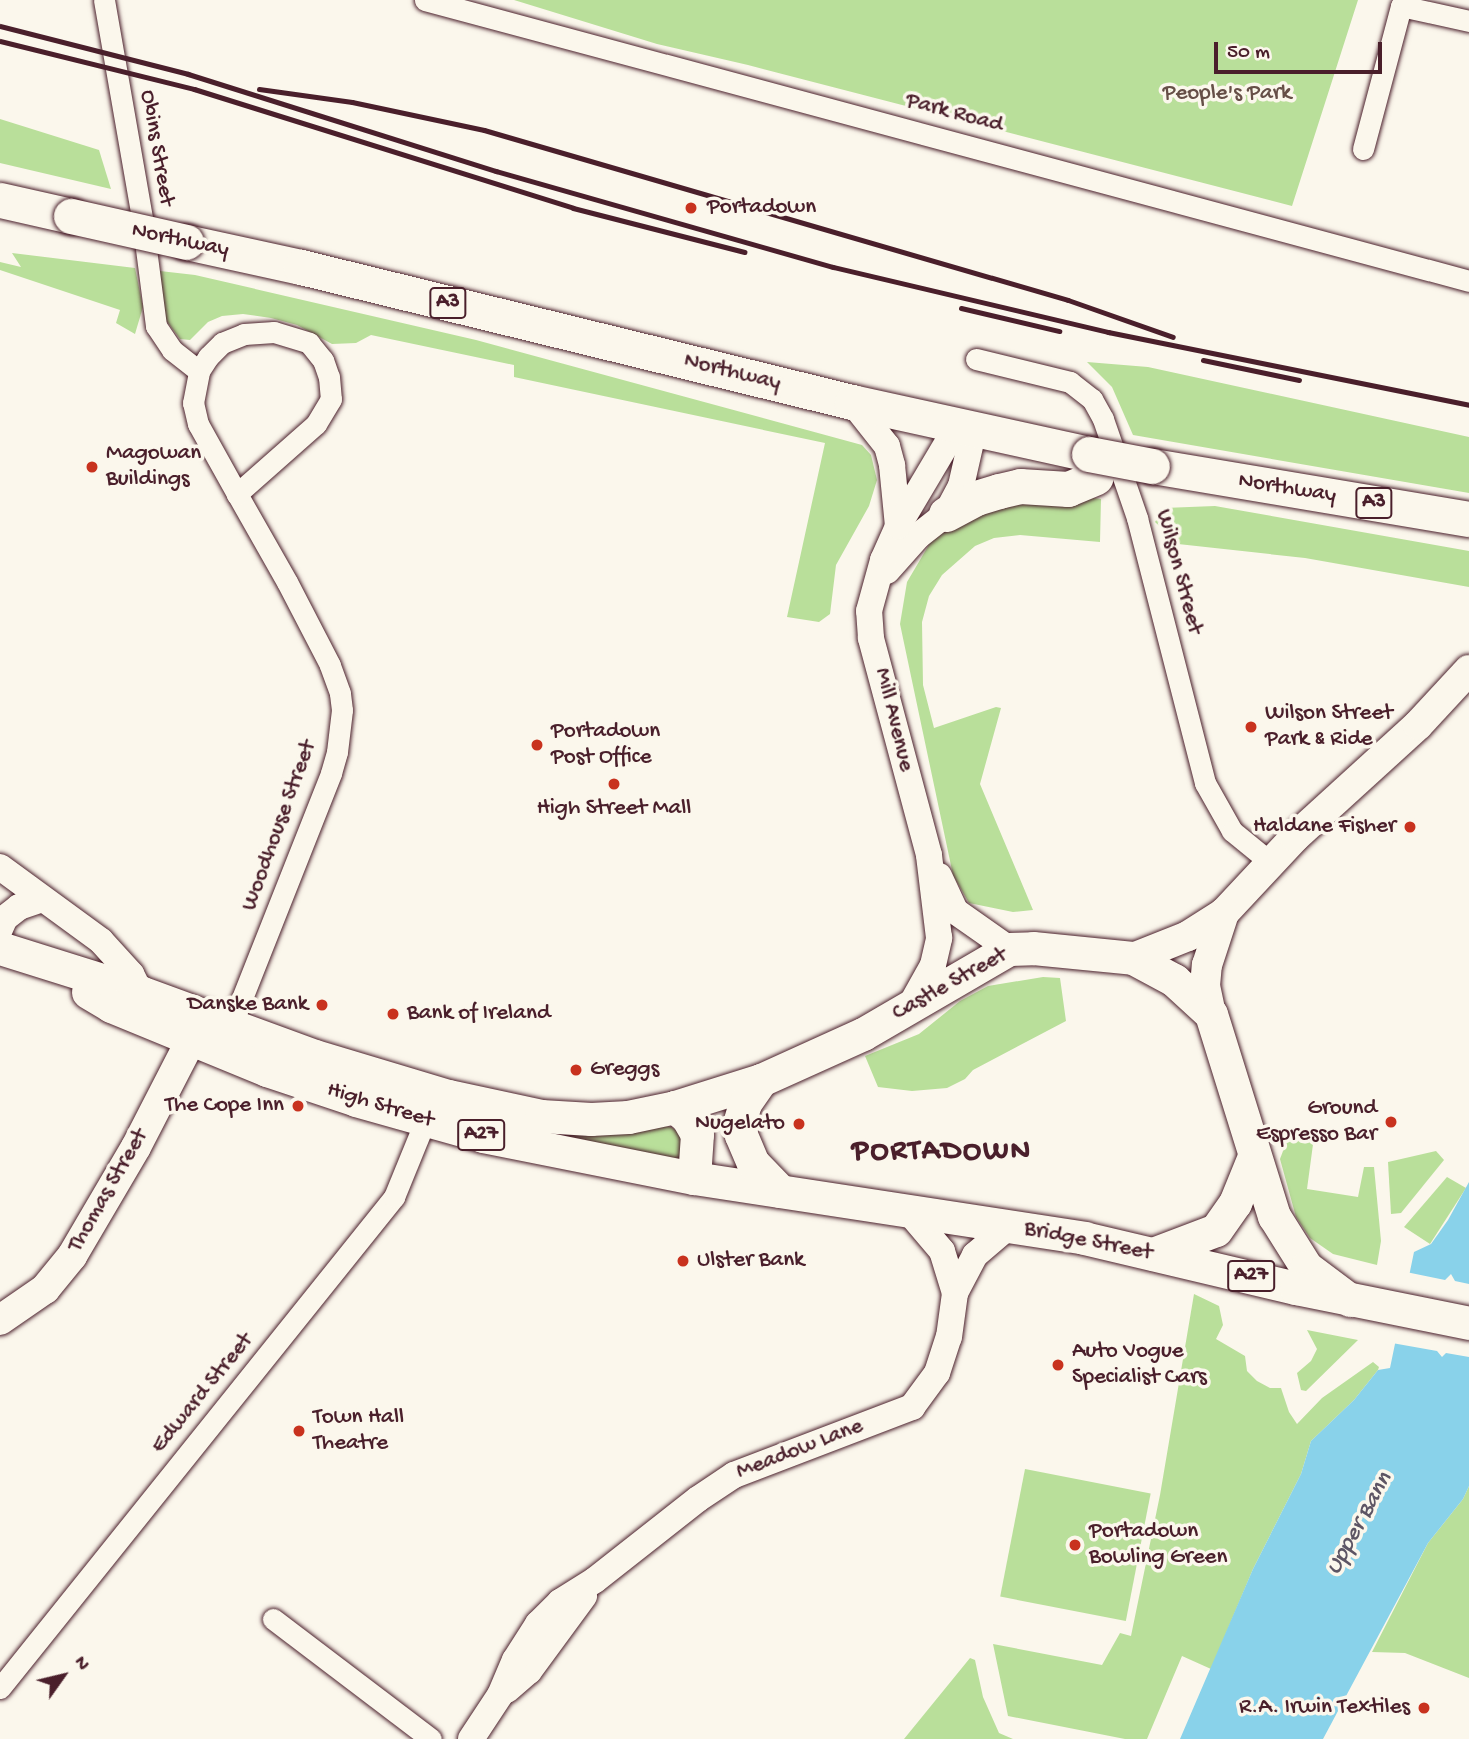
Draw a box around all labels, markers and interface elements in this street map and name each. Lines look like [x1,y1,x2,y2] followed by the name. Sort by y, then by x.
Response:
[1217,28,1385,72] scale bar
[1227,41,1270,66] text: 50 m
[1163,80,1291,108] park label: People's Park
[132,88,180,208] street label: Obins Street
[902,88,1006,140] street label: Park Road
[707,194,816,222] place label: Portadown
[681,198,701,218] marker: Portadown
[129,217,231,265] street label: Northway
[429,286,467,320] road number: A3
[681,348,783,398] street label: Northway
[106,440,201,494] place label: Magowan Buildings
[84,459,100,475] marker: Magowan Buildings
[1236,468,1338,510] street label: Northway
[1355,486,1393,520] road number: A3
[1148,507,1208,637] street label: Wilson Street
[867,665,919,775] street label: Mill Avenue
[1265,700,1393,754] place label: Wilson Street Park & Ride
[551,718,660,772] place label: Portadown Post Office
[1243,719,1259,735] marker: Wilson Street Park & Ride
[236,737,324,915] street label: Woodhouse Street
[529,737,545,753] marker: Portadown Post Office
[606,776,622,792] marker: High Street Mall
[537,795,691,823] place label: High Street Mall
[1253,813,1396,841] place label: Haldane Fisher
[1402,819,1418,835] marker: Haldane Fisher
[888,942,1012,1028] street label: Castle Street
[188,991,308,1019] place label: Danske Bank
[314,997,330,1013] marker: Danske Bank
[407,1000,550,1028] place label: Bank of Ireland
[385,1006,401,1022] marker: Bank of Ireland
[590,1056,659,1084] place label: Greggs
[568,1062,584,1078] marker: Greggs
[323,1077,437,1135] street label: High Street
[165,1092,284,1120] place label: The Cope Inn
[1256,1095,1377,1149] place label: Ground Espresso Bar
[290,1098,306,1114] marker: The Cope Inn
[695,1110,785,1138] place label: Nugelato
[1383,1114,1399,1130] marker: Ground Espresso Bar
[791,1116,807,1132] marker: Nugelato
[456,1118,505,1152] road number: A27
[63,1125,155,1257] street label: Thomas Street
[853,1135,1031,1171] district label: PORTADOWN
[1022,1216,1154,1268] street label: Bridge Street
[697,1247,804,1275] place label: Ulster Bank
[675,1253,691,1269] marker: Ulster Bank
[1226,1258,1276,1294] road number: A27
[146,1328,260,1460] street label: Edward Street
[1072,1338,1207,1392] place label: Auto Vogue Specialist Cars
[1050,1357,1066,1373] marker: Auto Vogue Specialist Cars
[313,1404,404,1458] place label: Town Hall Theatre
[733,1413,867,1487] street label: Meadow Lane
[291,1423,307,1439] marker: Town Hall Theatre
[1320,1468,1400,1580] water label: Upper Bann
[1089,1518,1227,1572] place label: Portadown Bowling Green
[1067,1537,1083,1553] marker: Portadown Bowling Green
[28,1641,98,1711] north arrow
[68,1652,94,1676] text: N
[1239,1694,1410,1722] place label: R.A. Irwin Textiles
[1416,1700,1432,1716] marker: R.A. Irwin Textiles

